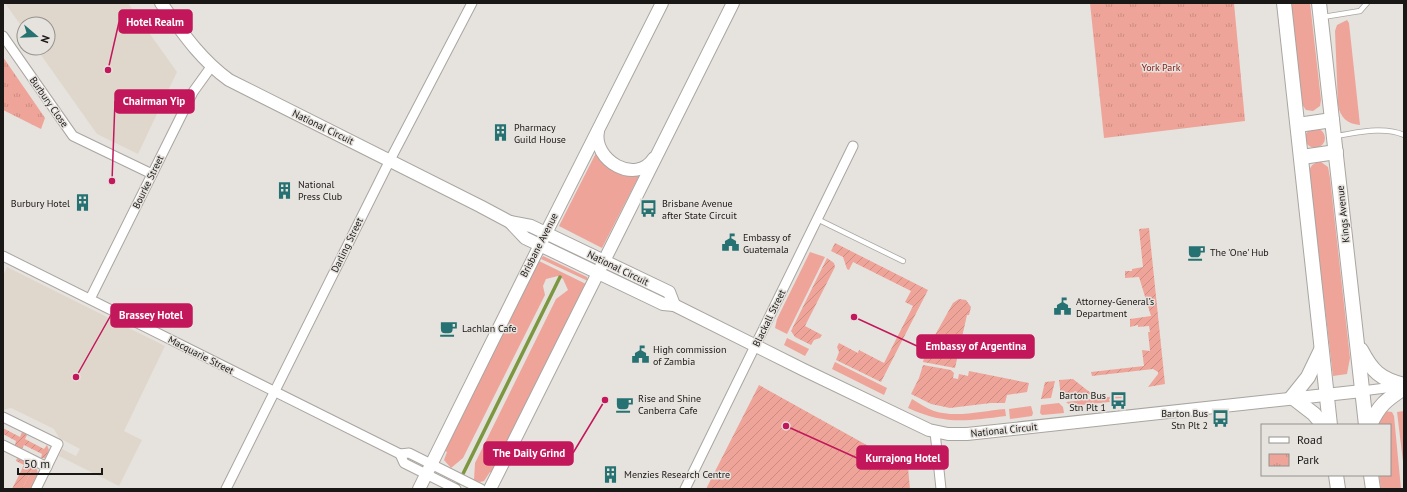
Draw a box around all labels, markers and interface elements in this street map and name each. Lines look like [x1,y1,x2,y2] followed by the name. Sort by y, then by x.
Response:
[119,10,192,33] callout: Hotel Realm
[126,15,184,29] text: Hotel Realm
[16,16,56,56] north arrow
[38,34,53,45] text: N
[1141,61,1181,74] park label: York Park
[27,74,71,130] street label: Burbury Close
[115,90,194,113] callout: Chairman Yip
[123,94,185,108] text: Chairman Yip
[290,106,356,148] street label: National Circuit
[514,121,566,146] place label: Pharmacy Guild House
[491,123,511,143] building icon: Pharmacy Guild House
[129,153,167,211] street label: Bourke Street
[298,178,342,203] place label: National Press Club
[275,180,295,200] building icon: National Press Club
[1334,185,1352,243] street label: Kings Avenue
[73,193,93,213] building icon: Burbury Hotel
[11,197,70,210] place label: Burbury Hotel
[662,197,737,222] place label: Brisbane Avenue after State Circuit
[639,199,659,219] bus stop icon: Brisbane Avenue after State Circuit
[517,211,561,279] street label: Brisbane Avenue
[328,215,366,275] street label: Darling Street
[743,231,791,256] place label: Embassy of Guatemala
[720,233,740,253] public building icon: Embassy of Guatemala
[1187,242,1207,262] cafe icon: The 'One' Hub
[1210,246,1269,259] place label: The 'One' Hub
[585,247,651,289] street label: National Circuit
[750,287,789,349] street label: Blackall Street
[1076,295,1154,320] place label: Attorney-General’s Department
[1053,297,1073,317] public building icon: Attorney-General’s Department
[111,304,192,327] callout: Brassey Hotel
[119,308,184,322] text: Brassey Hotel
[439,318,459,338] cafe icon: Lachlan Cafe
[462,322,517,335] place label: Lachlan Cafe
[166,333,237,377] street label: Macquarie Street
[917,335,1034,358] callout: Embassy of Argentina
[926,339,1026,353] text: Embassy of Argentina
[653,343,726,368] place label: High commission of Zambia
[630,345,650,365] public building icon: High commission of Zambia
[1059,389,1106,414] place label: Barton Bus Stn Plt 1
[1109,391,1129,411] bus stop icon: Barton Bus Stn Plt 1
[638,392,701,417] place label: Rise and Shine Canberra Cafe
[615,394,635,414] cafe icon: Rise and Shine Canberra Cafe
[1161,407,1208,432] place label: Barton Bus Stn Plt 2
[1211,409,1231,429] bus stop icon: Barton Bus Stn Plt 2
[970,420,1039,440] street label: National Circuit
[1261,424,1391,476] legend
[1297,432,1322,447] text: Road
[484,442,573,465] callout: The Daily Grind
[493,446,565,460] text: The Daily Grind
[857,446,948,469] callout: Kurrajong Hotel
[18,450,102,476] scale bar
[866,451,941,465] text: Kurrajong Hotel
[1297,452,1319,467] text: Park
[24,456,50,471] text: 50 m
[601,464,621,484] building icon: Menzies Research Centre
[624,468,730,481] place label: Menzies Research Centre

